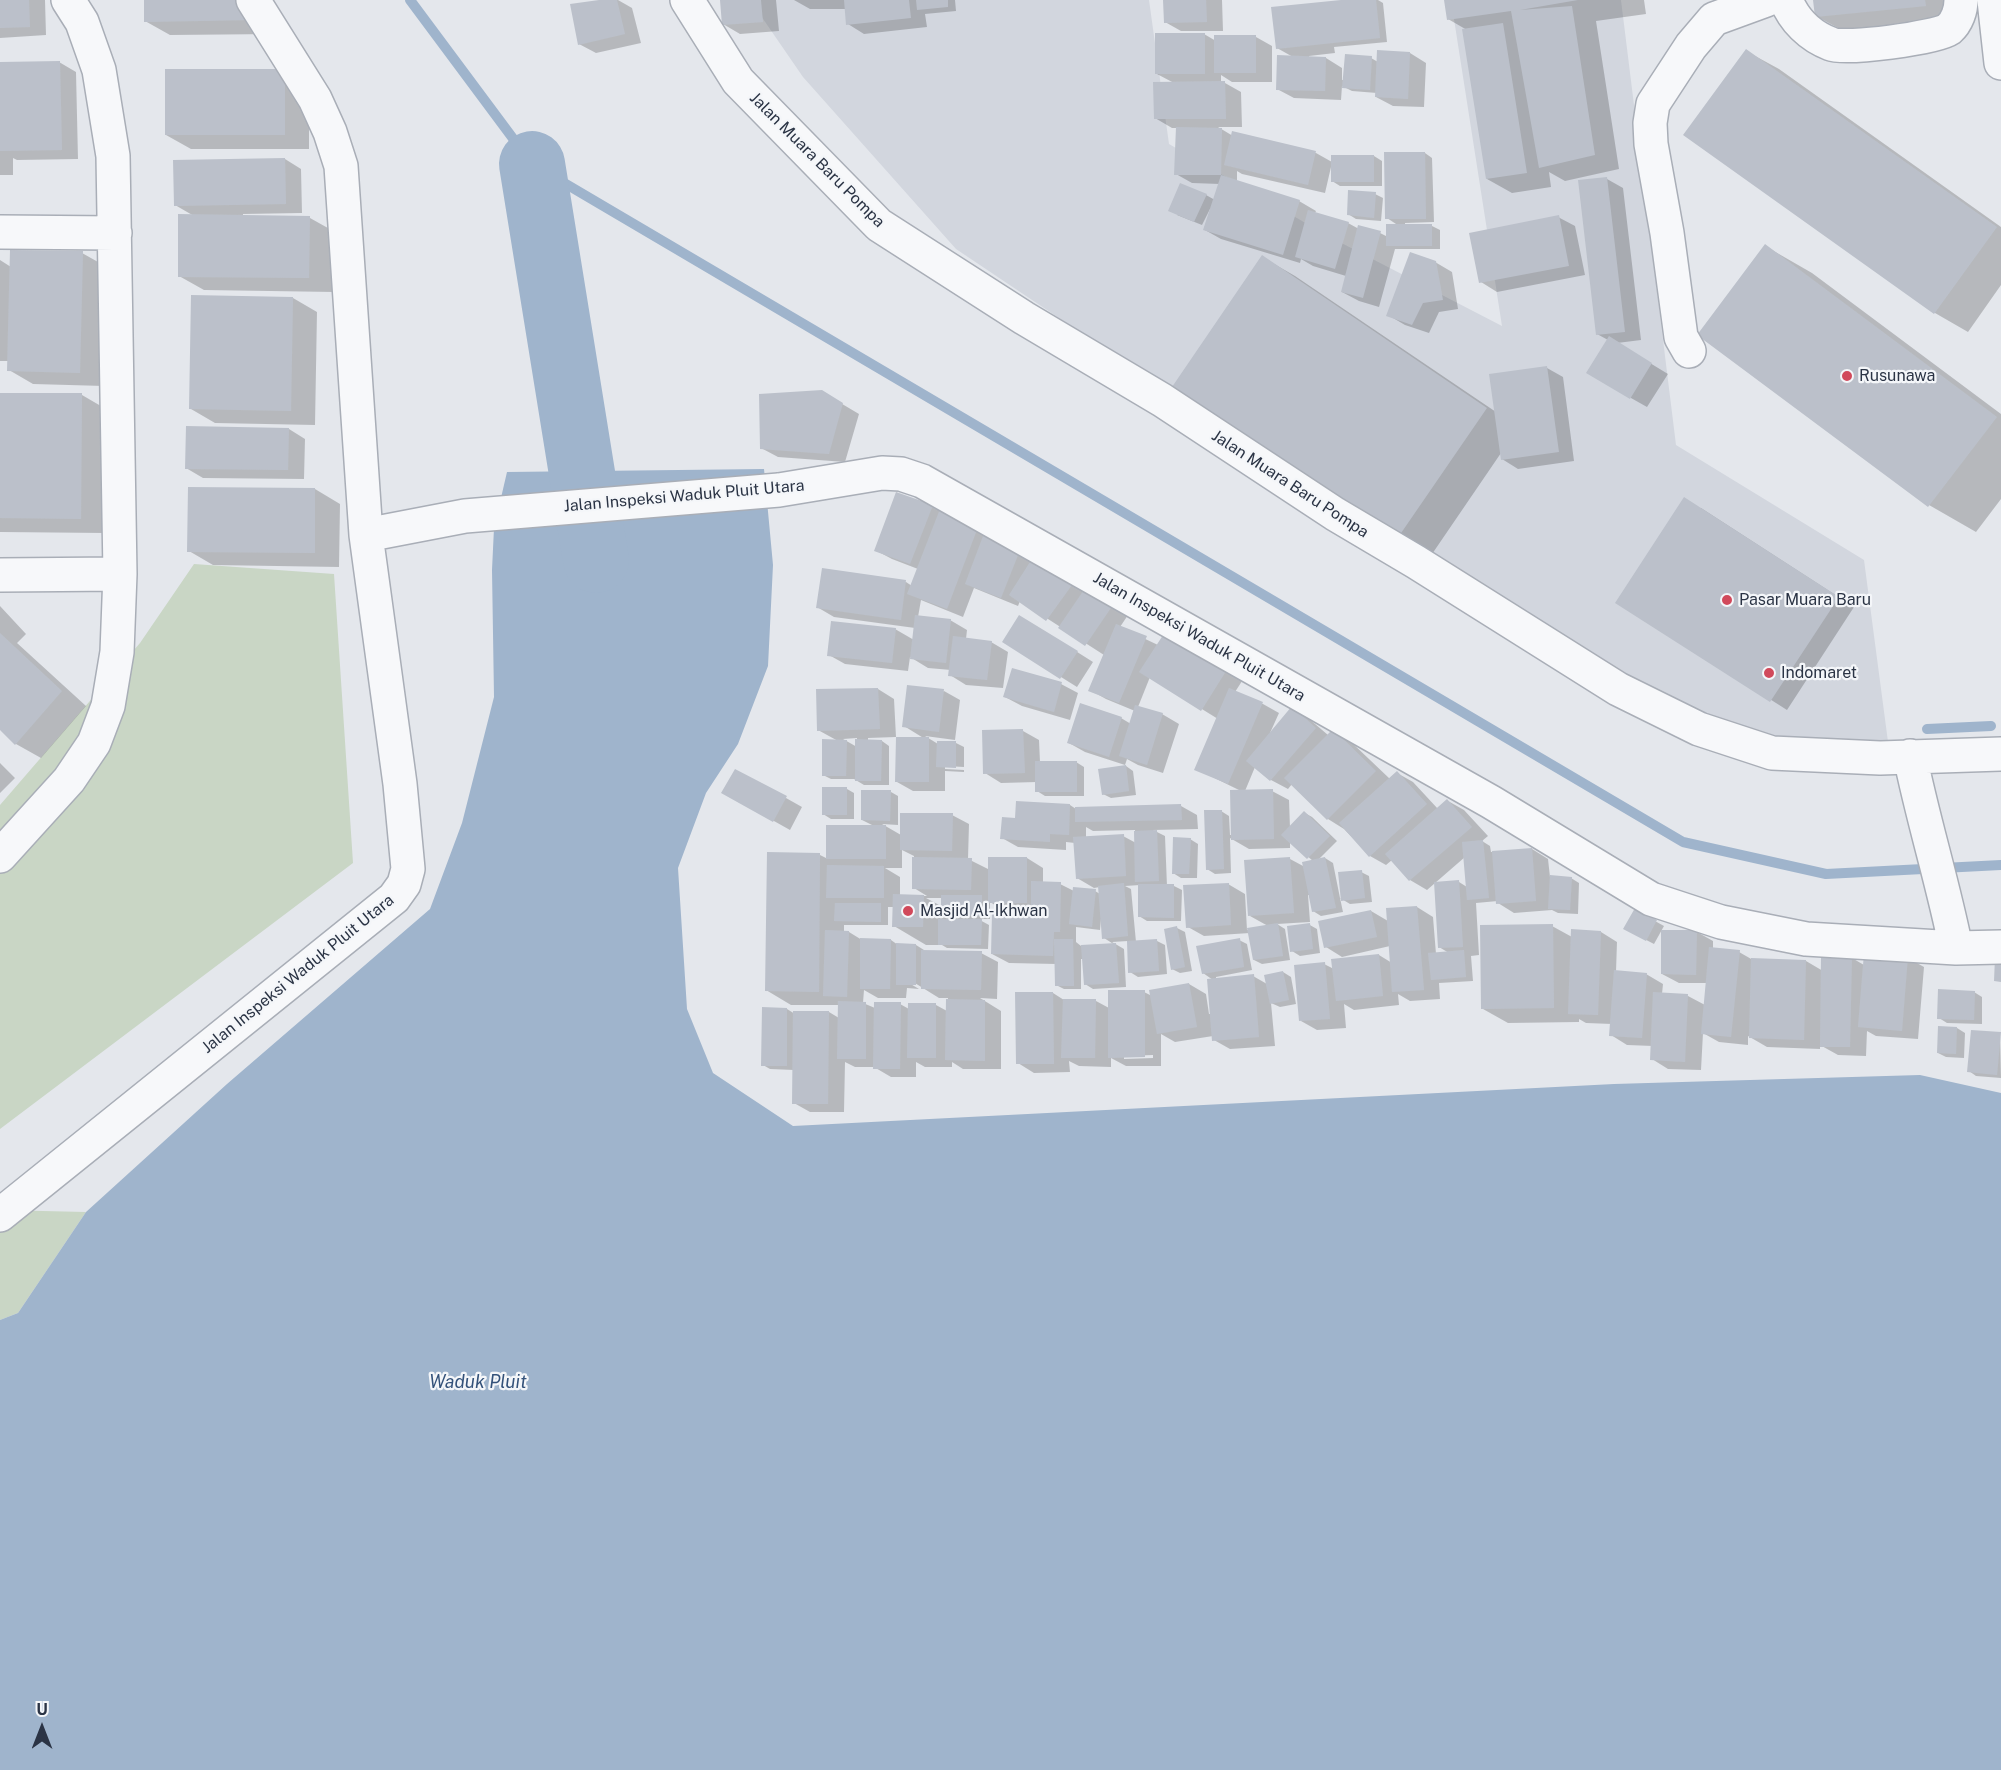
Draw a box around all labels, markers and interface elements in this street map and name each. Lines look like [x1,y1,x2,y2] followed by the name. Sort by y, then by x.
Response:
[746,89,888,231] street label: Jalan Muara Baru Pompa
[1859,366,1935,386] place label: Rusunawa
[1840,369,1854,383] marker: Rusunawa
[1208,426,1372,542] street label: Jalan Muara Baru Pompa
[563,476,805,516] street label: Jalan Inspeksi Waduk Pluit Utara
[1090,568,1308,706] street label: Jalan Inspeksi Waduk Pluit Utara
[1739,590,1871,610] place label: Pasar Muara Baru
[1720,593,1734,607] marker: Pasar Muara Baru
[1781,663,1857,683] place label: Indomaret
[1762,666,1776,680] marker: Indomaret
[198,891,398,1057] street label: Jalan Inspeksi Waduk Pluit Utara
[920,901,1047,921] place label: Masjid Al-Ikhwan
[901,904,915,918] marker: Masjid Al-Ikhwan
[429,1371,527,1393] water label: Waduk Pluit
[12,1698,72,1758] north arrow
[36,1700,48,1719] text: U

